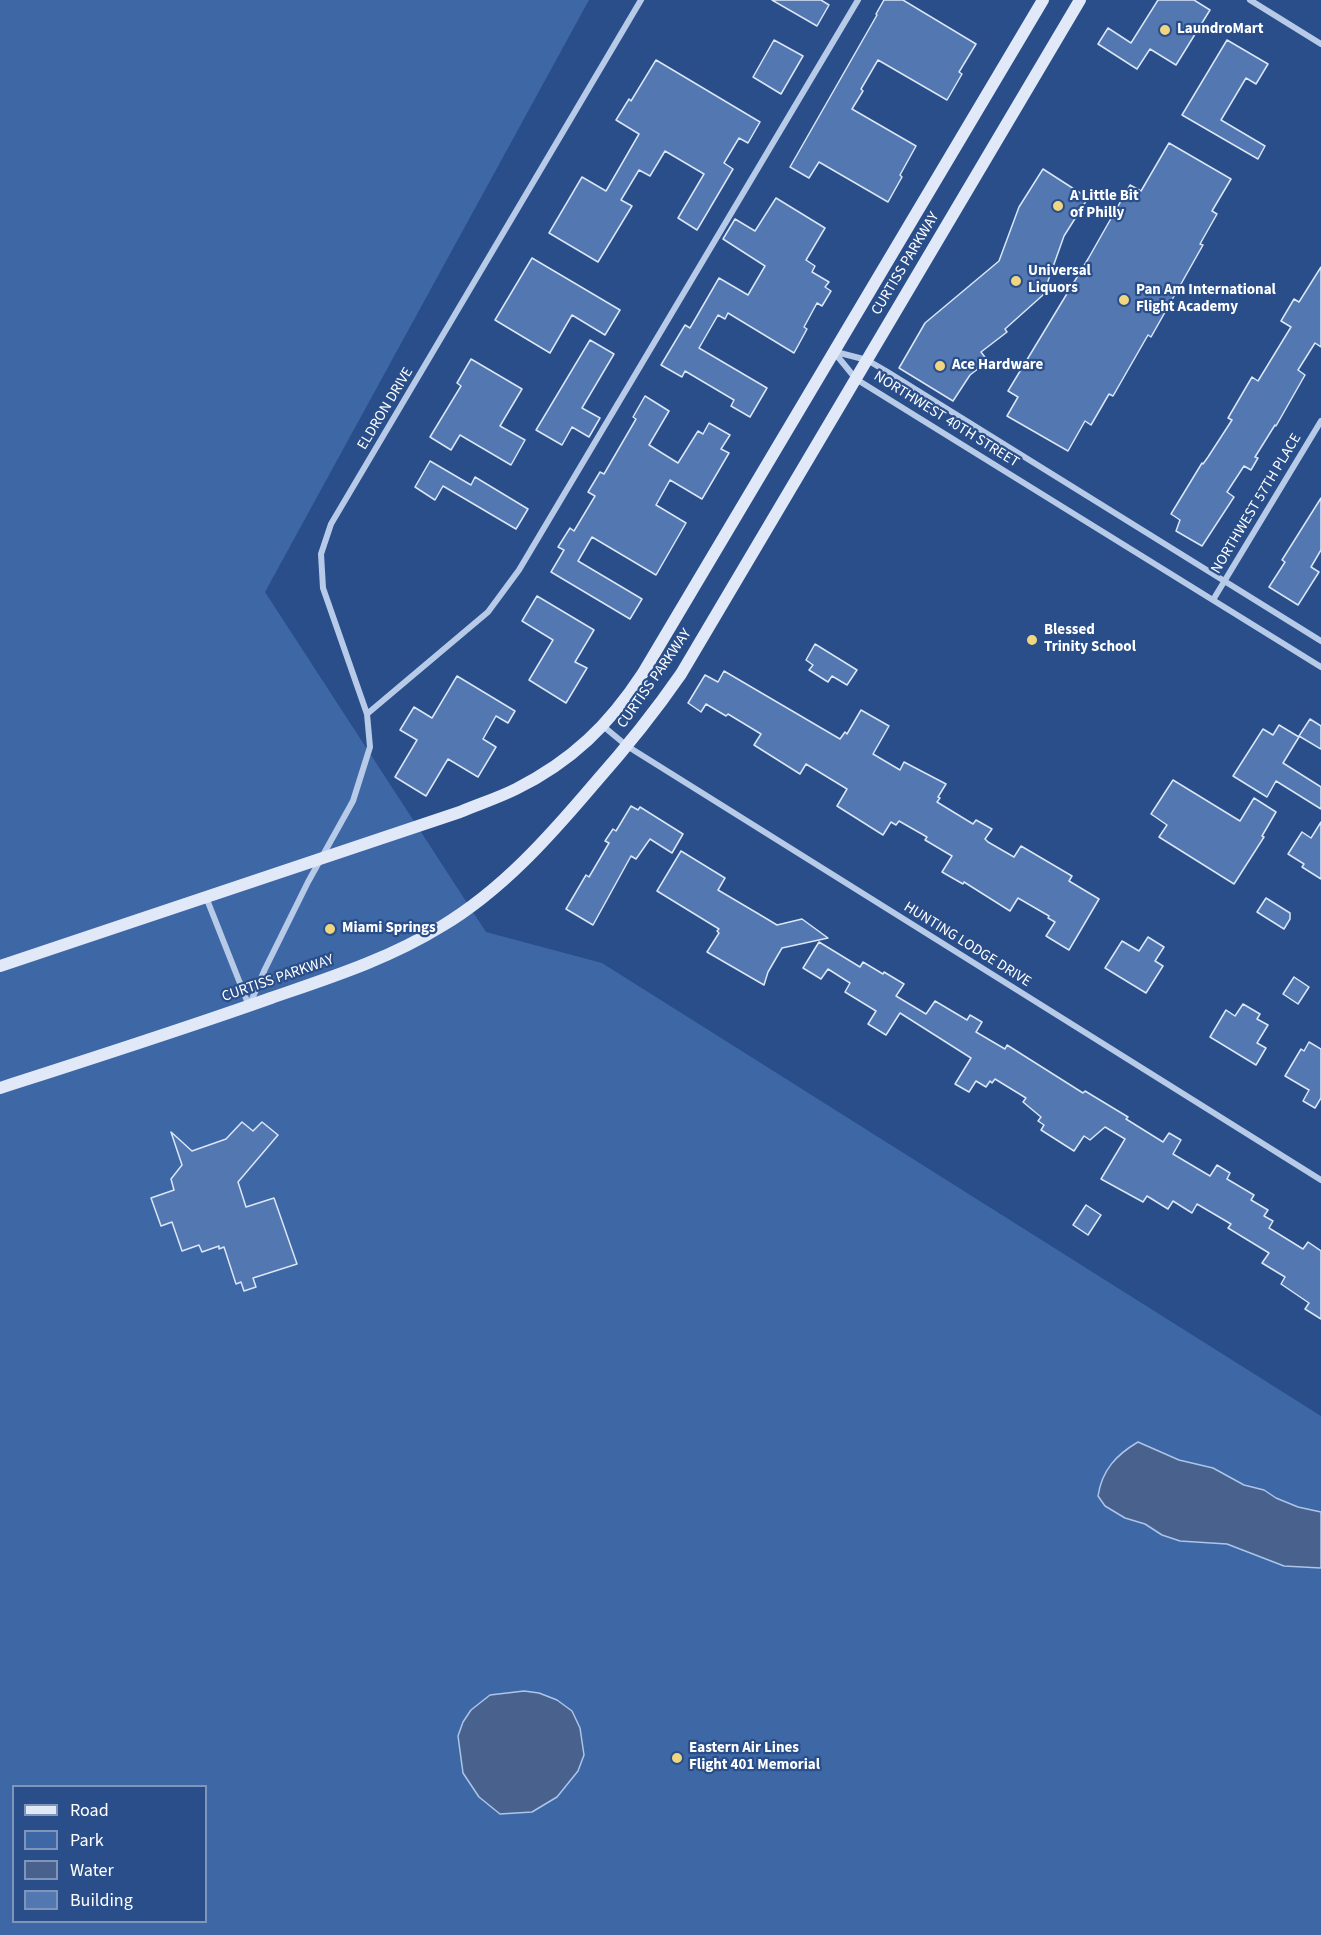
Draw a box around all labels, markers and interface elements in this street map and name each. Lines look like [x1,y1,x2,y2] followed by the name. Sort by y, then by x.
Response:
[1177,21,1264,39] place label: LaundroMart
[1158,23,1172,37] marker: LaundroMart
[1070,188,1139,223] place label: A Little Bit of Philly
[1051,199,1065,213] marker: A Little Bit of Philly
[868,209,944,319] street label: CURTISS PARKWAY
[1028,263,1091,298] place label: Universal Liquors
[1009,274,1023,288] marker: Universal Liquors
[1136,282,1276,317] place label: Pan Am International Flight Academy
[1117,293,1131,307] marker: Pan Am International Flight Academy
[952,357,1043,375] place label: Ace Hardware
[933,359,947,373] marker: Ace Hardware
[354,365,418,453] street label: ELDRON DRIVE
[870,368,1022,472] street label: NORTHWEST 40TH STREET
[1208,431,1306,577] street label: NORTHWEST 57TH PLACE
[1044,622,1136,657] place label: Blessed Trinity School
[614,626,696,732] street label: CURTISS PARKWAY
[1025,633,1039,647] marker: Blessed Trinity School
[900,899,1034,991] street label: HUNTING LODGE DRIVE
[342,920,436,938] place label: Miami Springs
[323,922,337,936] marker: Miami Springs
[220,951,336,1007] street label: CURTISS PARKWAY
[689,1740,820,1775] place label: Eastern Air Lines Flight 401 Memorial
[670,1751,684,1765] marker: Eastern Air Lines Flight 401 Memorial
[12,1785,207,1923] legend
[70,1798,109,1823] text: Road
[70,1828,104,1853] text: Park
[70,1858,114,1883] text: Water
[70,1888,133,1913] text: Building

